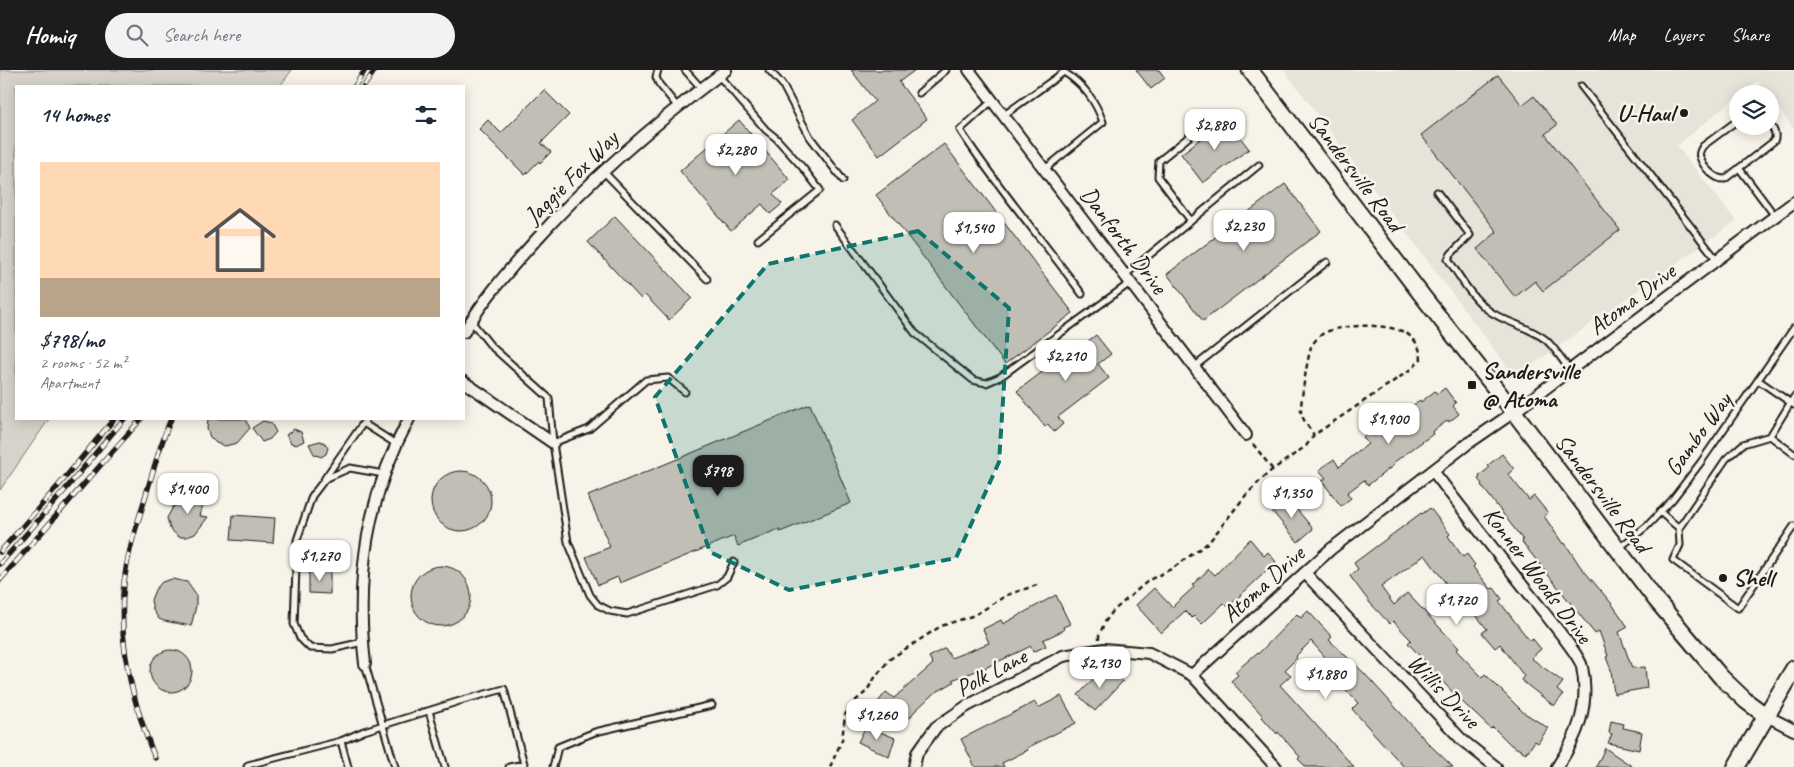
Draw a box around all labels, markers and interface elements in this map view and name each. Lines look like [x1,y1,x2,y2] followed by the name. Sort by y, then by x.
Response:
[105,13,455,58] search box
[25,20,75,50] text: Homiq
[123,21,151,49] icon: search
[163,23,240,47] text: Search here
[1608,24,1636,46] text: Map
[1664,24,1703,46] text: Layers
[1731,24,1769,46] text: Share
[1729,85,1779,135] map controls
[1729,85,1779,135] button: layers
[1617,98,1679,128] place label: U-Haul
[412,101,440,129] icon: filters
[40,102,109,128] text: 14 homes
[1301,107,1413,240] street label: Sandersville Road
[1678,107,1690,119] marker: U-Haul
[1174,108,1256,151] pin: $2,880
[1195,115,1235,135] text: $2,880
[517,122,626,231] street label: Jaggie Fox Way
[695,134,777,176] pin: $2,280
[716,140,756,160] text: $2,280
[1074,180,1175,301] street label: Danforth Drive
[195,195,285,285] icon: home
[1203,210,1285,252] pin: $2,230
[933,212,1015,254] pin: $1,540
[1224,216,1264,236] text: $2,230
[955,218,993,238] text: $1,540
[1583,255,1683,341] street label: Atoma Drive
[40,327,104,353] text: $798/mo
[1025,340,1107,382] pin: $2,210
[1046,346,1086,366] text: $2,210
[40,353,126,373] text: 2 rooms · 52 m²
[1482,356,1581,414] place label: Sandersville @ Atoma
[40,373,99,393] text: Apartment
[1466,379,1478,391] marker: Sandersville @ Atoma
[1658,385,1739,482] street label: Gambo Way
[1348,402,1430,445] pin: $1,900
[1370,409,1408,429] text: $1,900
[1548,428,1660,561] street label: Sandersville Road
[688,454,748,497] pin: $798
[704,461,732,481] text: $798
[147,472,229,515] pin: $1,400
[1251,476,1333,519] pin: $1,350
[168,479,208,499] text: $1,400
[1273,483,1311,503] text: $1,350
[1477,501,1600,651] street label: Konner Woods Drive
[1215,537,1312,629] street label: Atoma Drive
[279,540,361,582] pin: $1,270
[300,546,340,566] text: $1,270
[1733,563,1778,593] place label: Shell
[1717,572,1729,584] marker: Shell
[1416,584,1498,626] pin: $1,720
[1437,590,1477,610] text: $1,720
[950,640,1034,703] street label: Polk Lane
[1059,646,1141,689] pin: $2,130
[1401,647,1488,736] street label: Willis Drive
[1080,653,1120,673] text: $2,130
[1285,658,1367,700] pin: $1,880
[1306,664,1346,684] text: $1,880
[836,698,918,741] pin: $1,260
[857,705,897,725] text: $1,260

